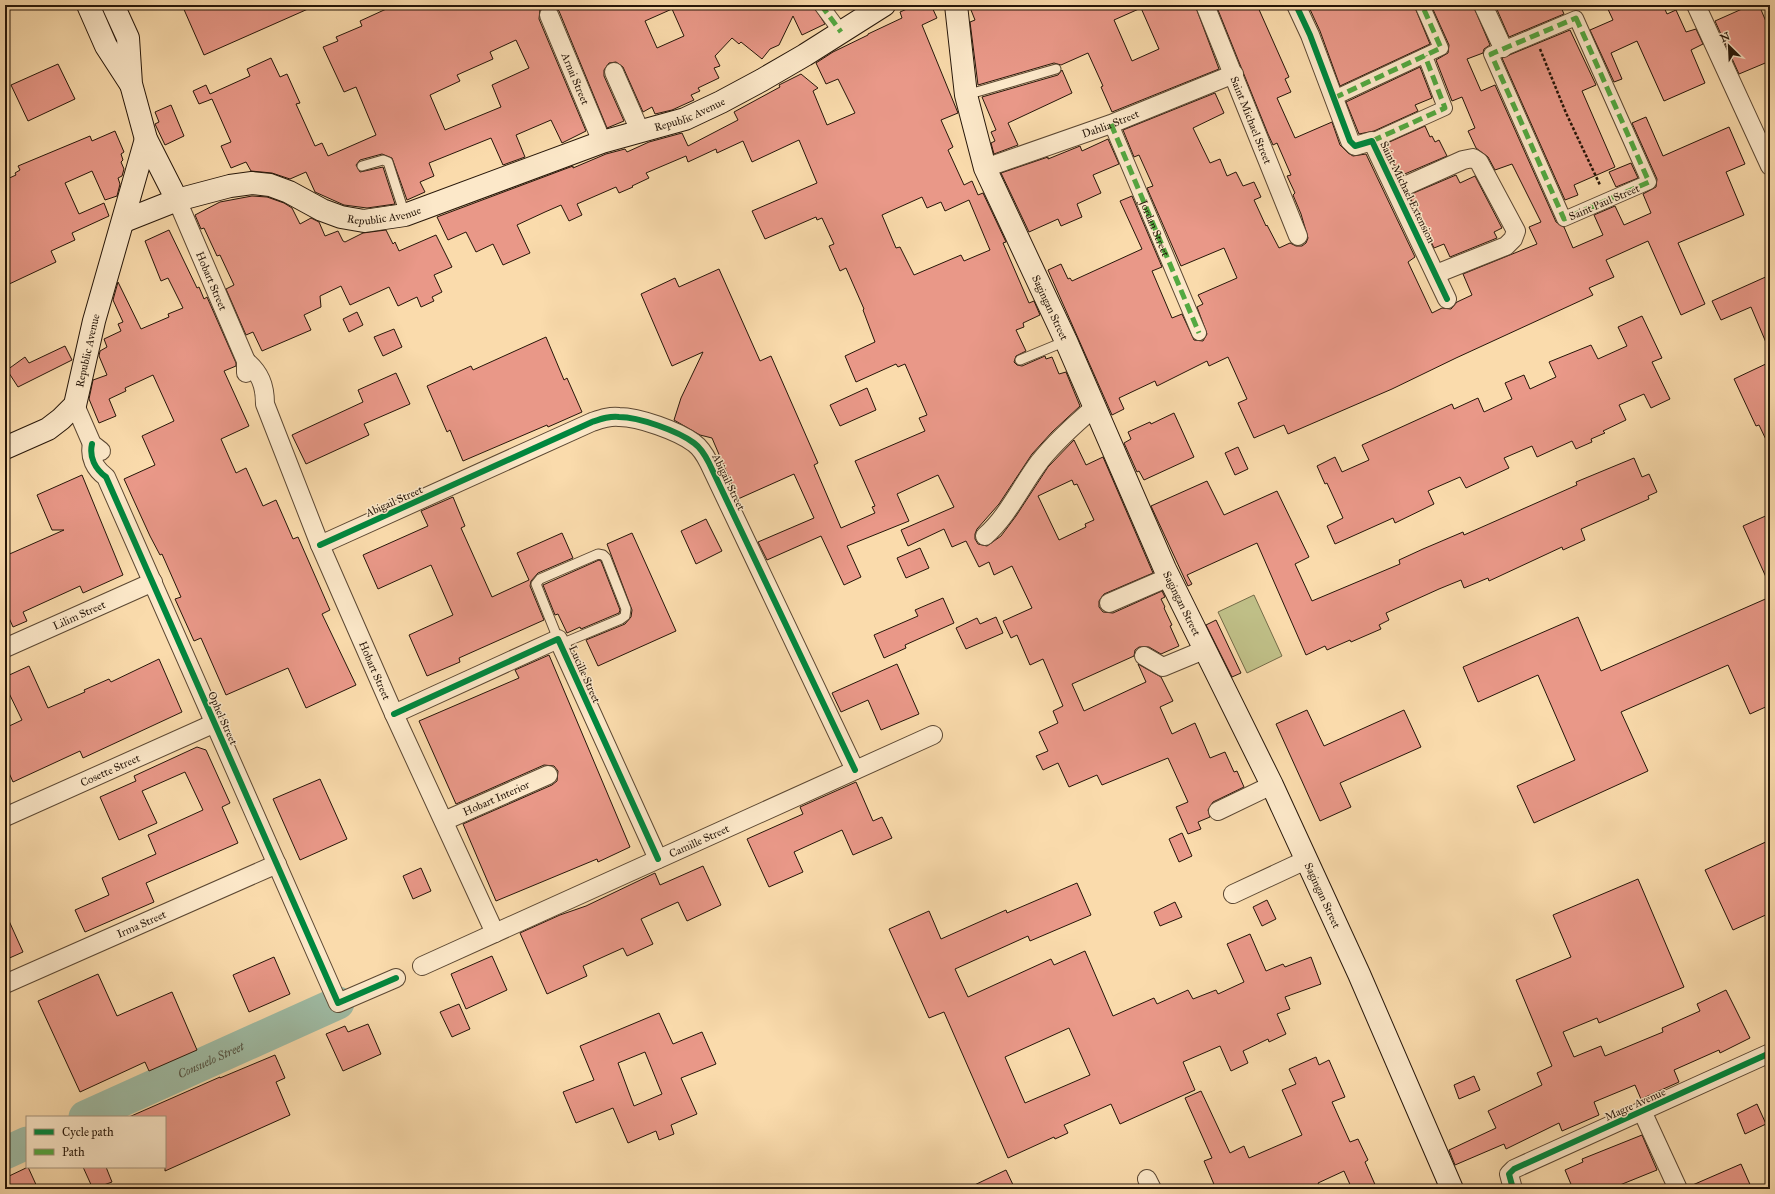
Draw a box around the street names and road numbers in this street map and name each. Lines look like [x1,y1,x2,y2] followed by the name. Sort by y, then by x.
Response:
[558,50,592,107] street label: Arnai Street
[1227,75,1274,166] street label: Saint Michael Street
[653,95,728,134] street label: Republic Avenue
[1080,107,1141,141] street label: Dahlia Street
[1377,139,1438,245] street label: Saint Michael Extension
[1567,182,1642,223] street label: Saint Paul Street
[1135,197,1172,259] street label: Jordan Street
[346,203,423,228] street label: Republic Avenue
[193,250,230,313] street label: Hobart Street
[1029,273,1071,343] street label: Sagingan Street
[73,312,103,389] street label: Republic Avenue
[709,451,748,513] street label: Abigail Street
[363,483,425,520] street label: Abigail Street
[1160,569,1203,638] street label: Sagingan Street
[51,598,108,633] street label: Lilim Street
[356,639,393,702] street label: Hobart Street
[566,643,603,705] street label: Lucille Street
[205,689,240,747] street label: Ophel Street
[78,751,142,789] street label: Cosette Street
[461,778,532,819] street label: Hobart Interior
[667,822,731,860] street label: Camille Street
[1302,861,1343,930] street label: Sagingan Street
[115,908,168,941] street label: Irma Street
[1603,1085,1668,1124] street label: Magre Avenue

